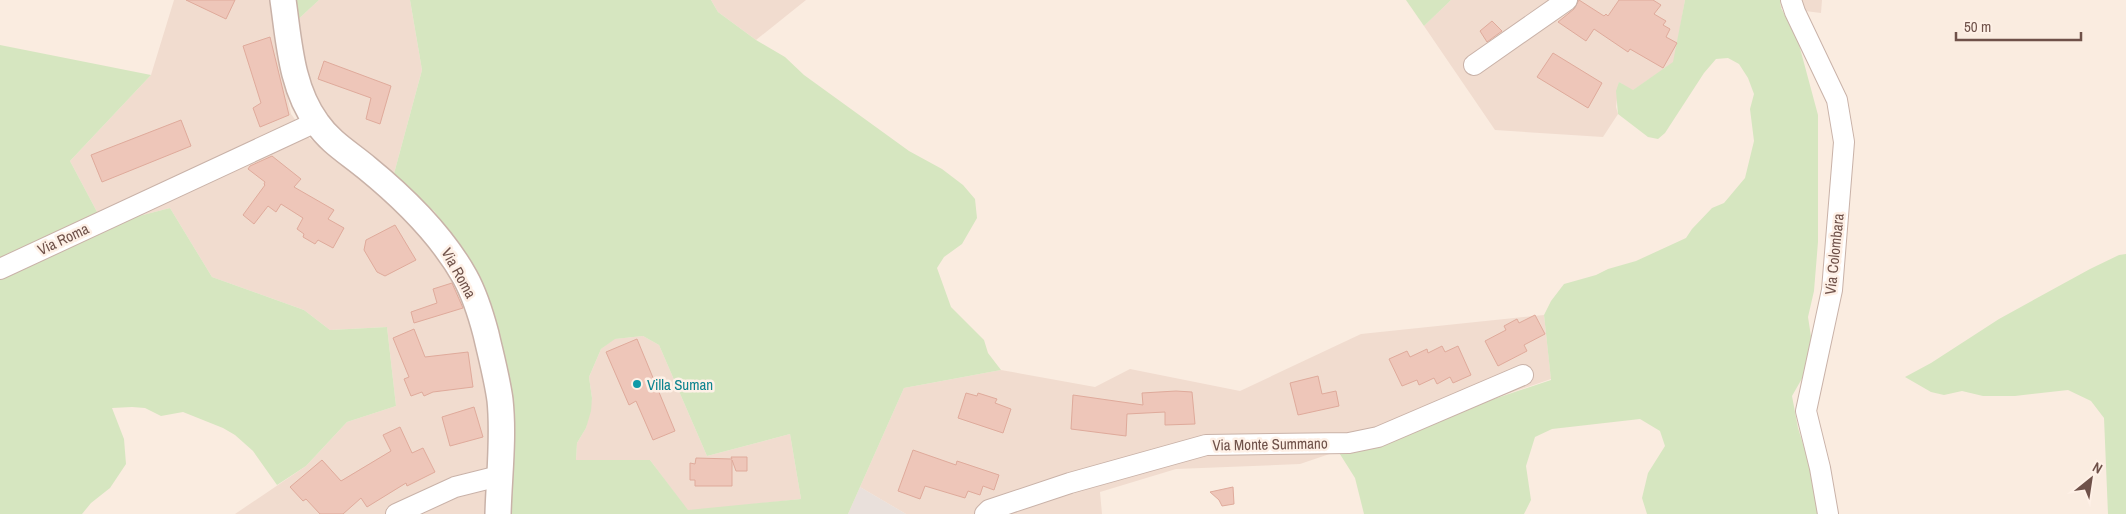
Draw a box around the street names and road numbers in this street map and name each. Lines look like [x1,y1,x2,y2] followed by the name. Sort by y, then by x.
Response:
[1819,212,1849,296] street label: Via Colombara
[34,218,92,260] street label: Via Roma
[437,244,481,302] street label: Via Roma
[1212,432,1328,456] street label: Via Monte Summano

